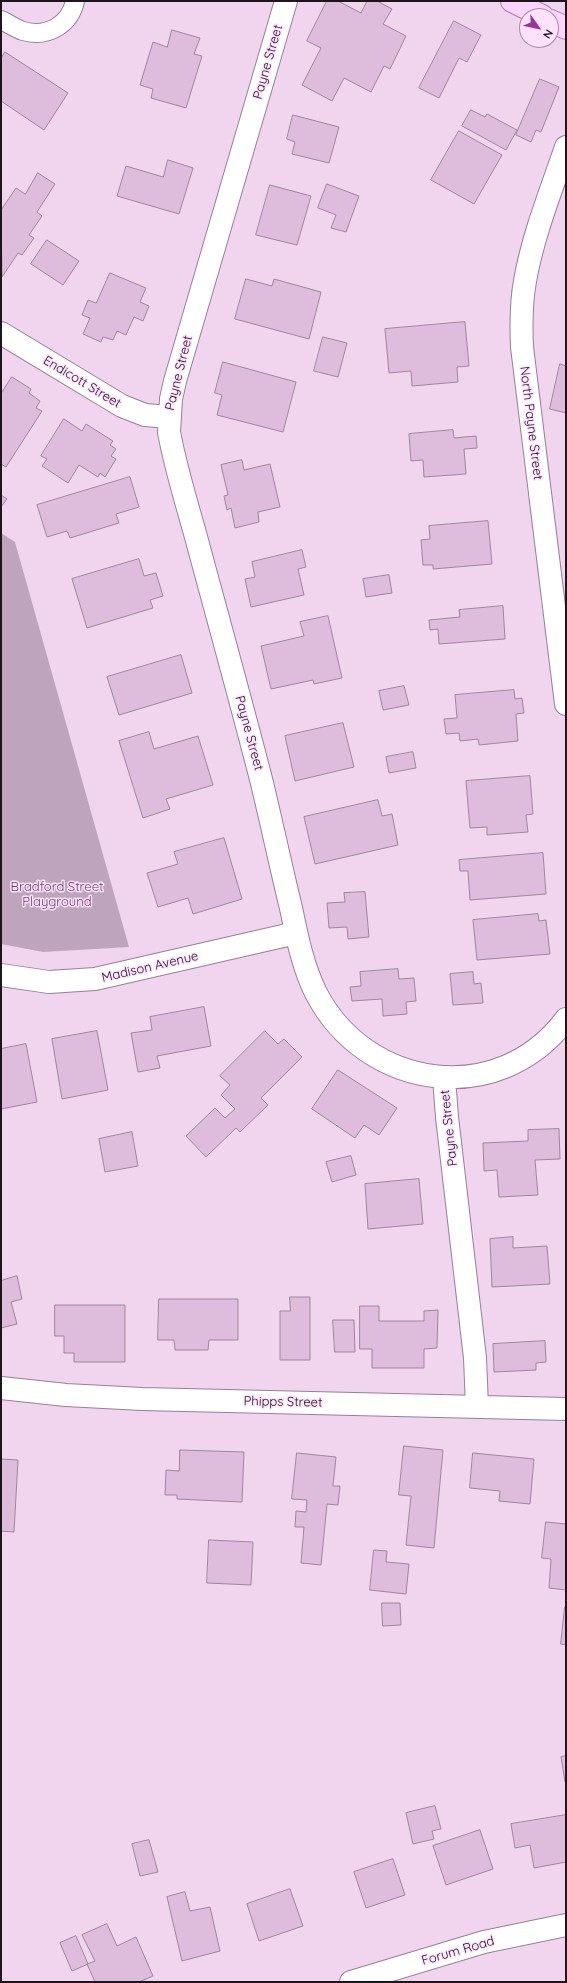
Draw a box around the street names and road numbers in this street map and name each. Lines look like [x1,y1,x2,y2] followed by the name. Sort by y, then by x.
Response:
[250,23,286,101] street label: Payne Street
[162,334,196,412] street label: Payne Street
[40,353,124,411] street label: Endicott Street
[516,365,546,481] street label: North Payne Street
[232,694,266,772] street label: Payne Street
[100,948,200,986] street label: Madison Avenue
[437,1089,461,1167] street label: Payne Street
[243,1394,323,1410] street label: Phipps Street
[420,1933,496,1969] street label: Forum Road

